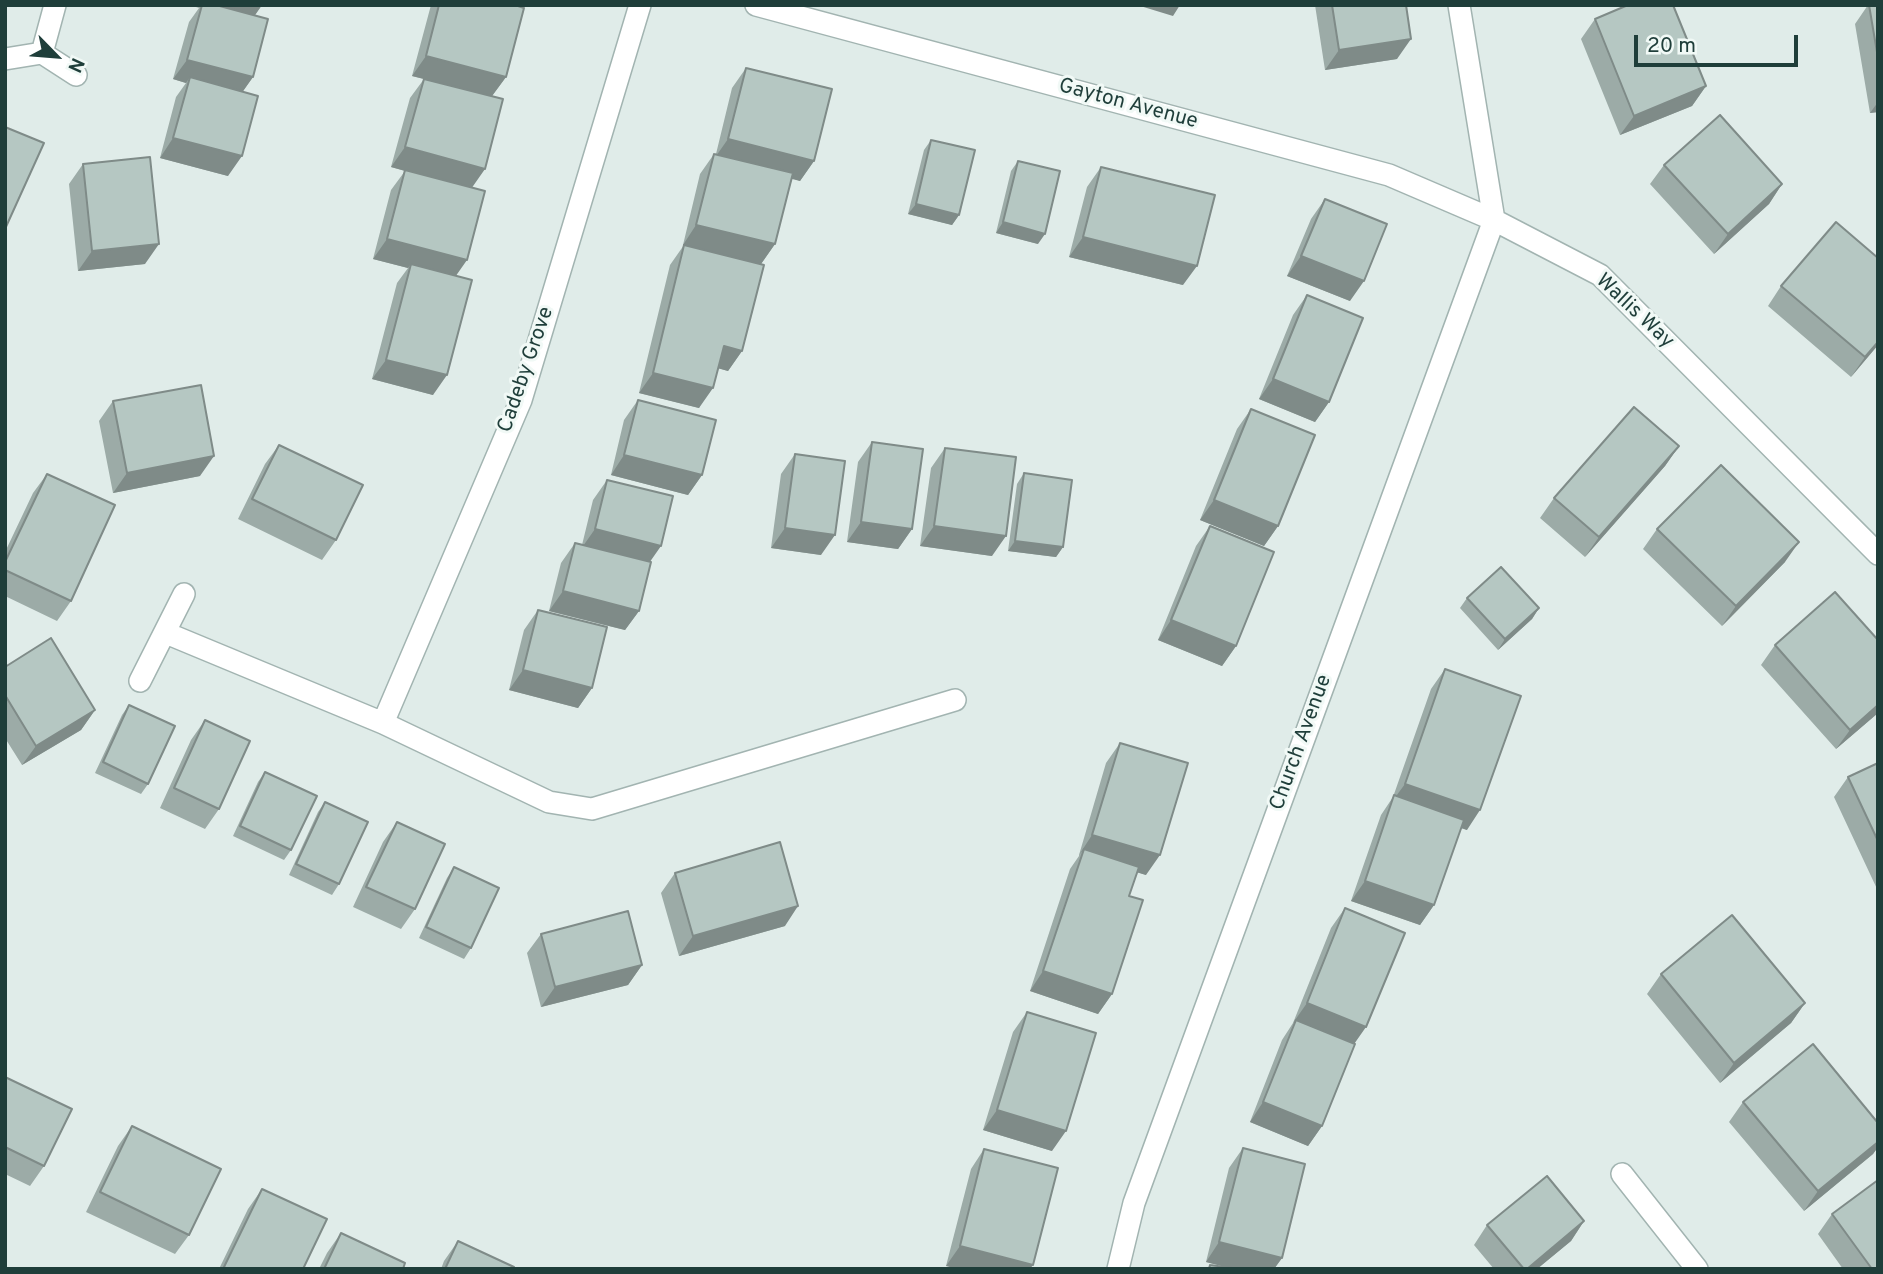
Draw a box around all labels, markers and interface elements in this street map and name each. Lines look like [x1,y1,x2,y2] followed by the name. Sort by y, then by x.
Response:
[21,21,91,91] north arrow
[1638,21,1802,65] scale bar
[1647,33,1696,60] text: 20 m
[61,54,89,76] text: N
[1056,74,1200,136] street label: Gayton Avenue
[1589,269,1679,355] street label: Wallis Way
[494,304,560,436] street label: Cadeby Grove
[1266,672,1338,814] street label: Church Avenue

